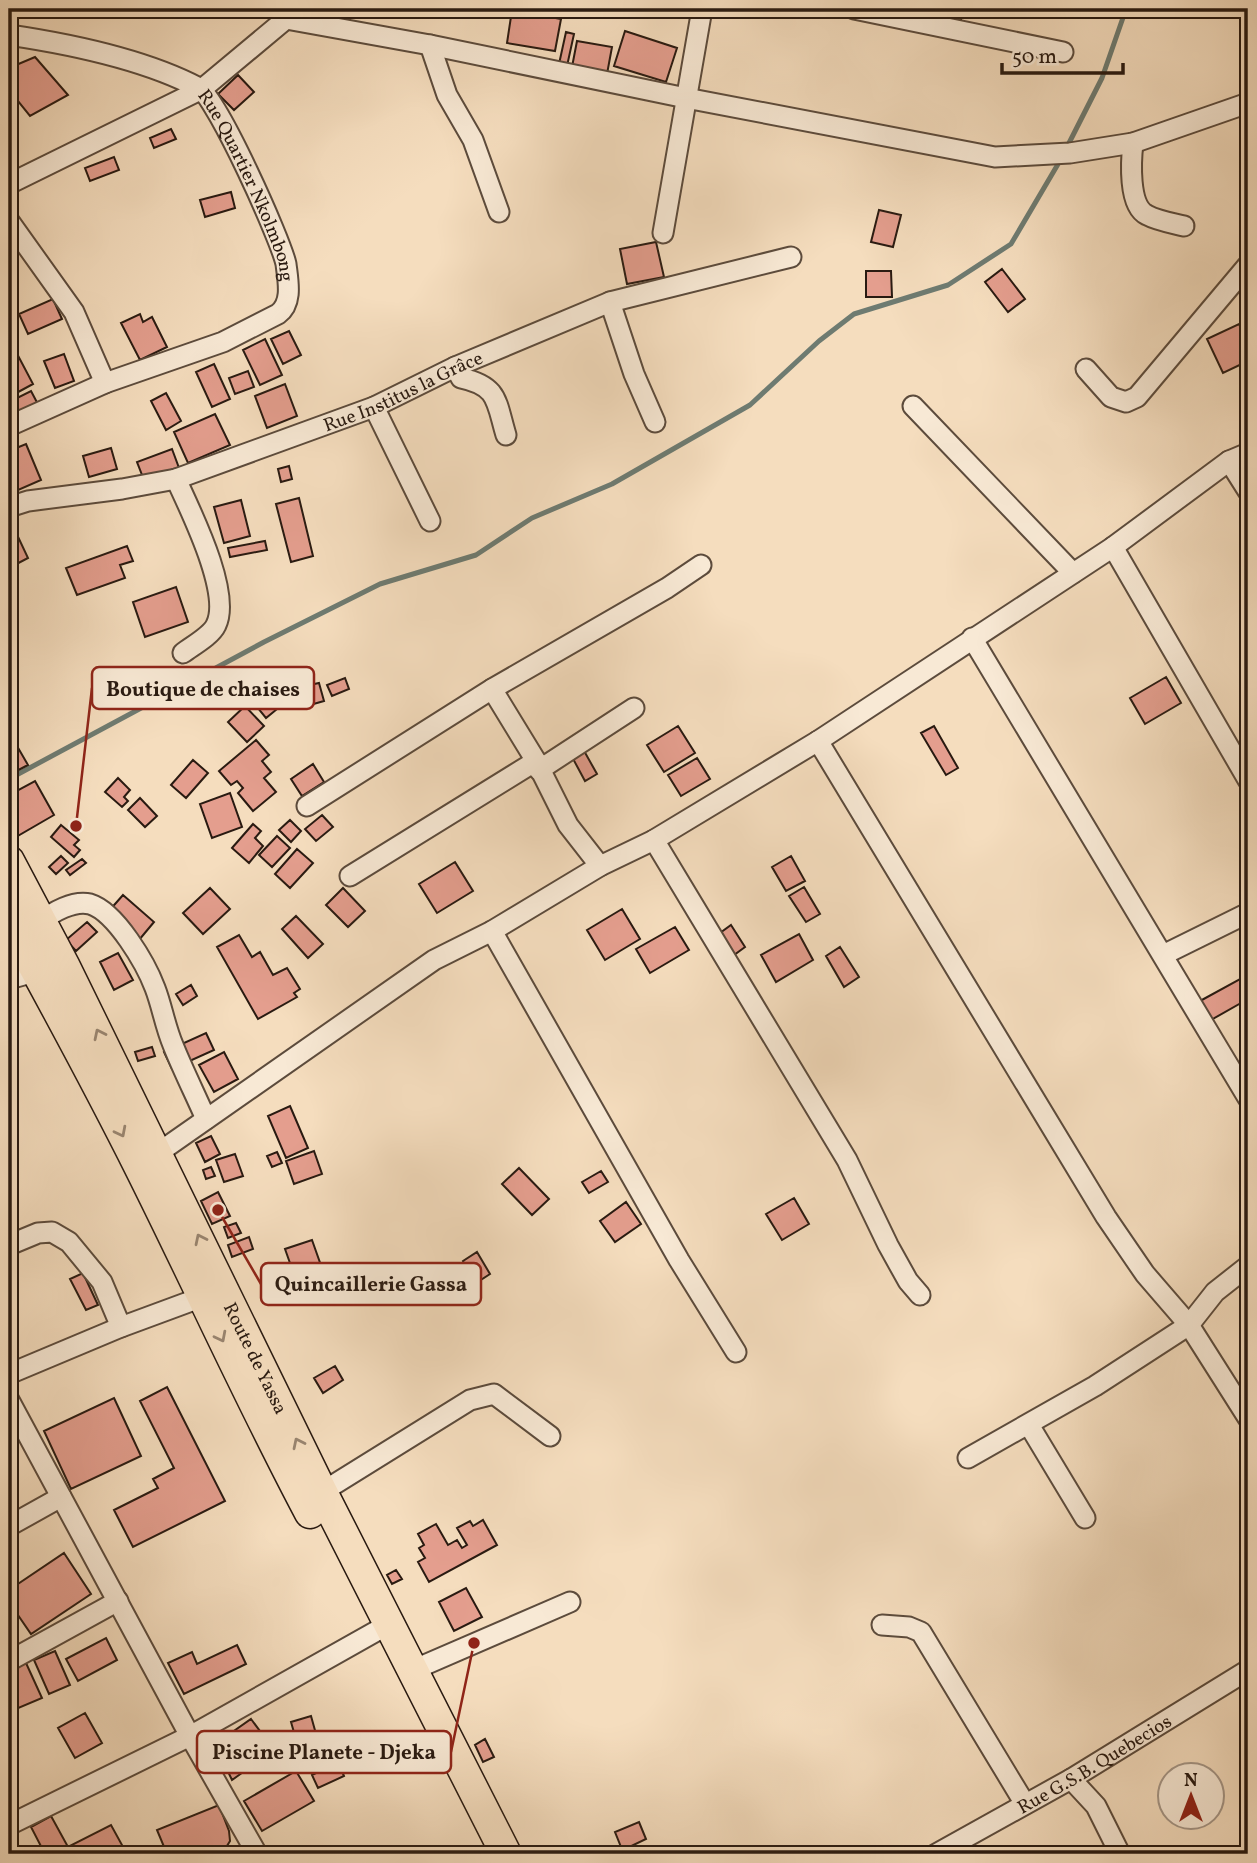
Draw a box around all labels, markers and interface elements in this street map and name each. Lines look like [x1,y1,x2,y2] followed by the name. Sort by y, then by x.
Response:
[1002,32,1122,76] scale bar
[1012,43,1057,72] text: 50 m
[191,84,299,283] street label: Rue Quartier Nkolmbong
[320,346,487,439] street label: Rue Institus la Grâce
[92,667,314,709] callout: Boutique de chaises
[106,676,300,705] text: Boutique de chaises
[93,1029,107,1042] one-way arrow
[113,1125,127,1138] one-way arrow
[194,1234,208,1246] one-way arrow
[261,1263,481,1305] callout: Quincaillerie Gassa
[275,1271,467,1300] text: Quincaillerie Gassa
[216,1298,293,1419] street label: Route de Yassa
[213,1330,226,1342] one-way arrow
[293,1438,307,1450] one-way arrow
[1013,1709,1177,1821] street label: Rue G.S.B. Quebecios
[197,1731,451,1773] callout: Piscine Planete - Djeka
[212,1739,436,1768] text: Piscine Planete - Djeka
[1156,1762,1226,1832] north arrow
[1184,1768,1198,1794] text: N

